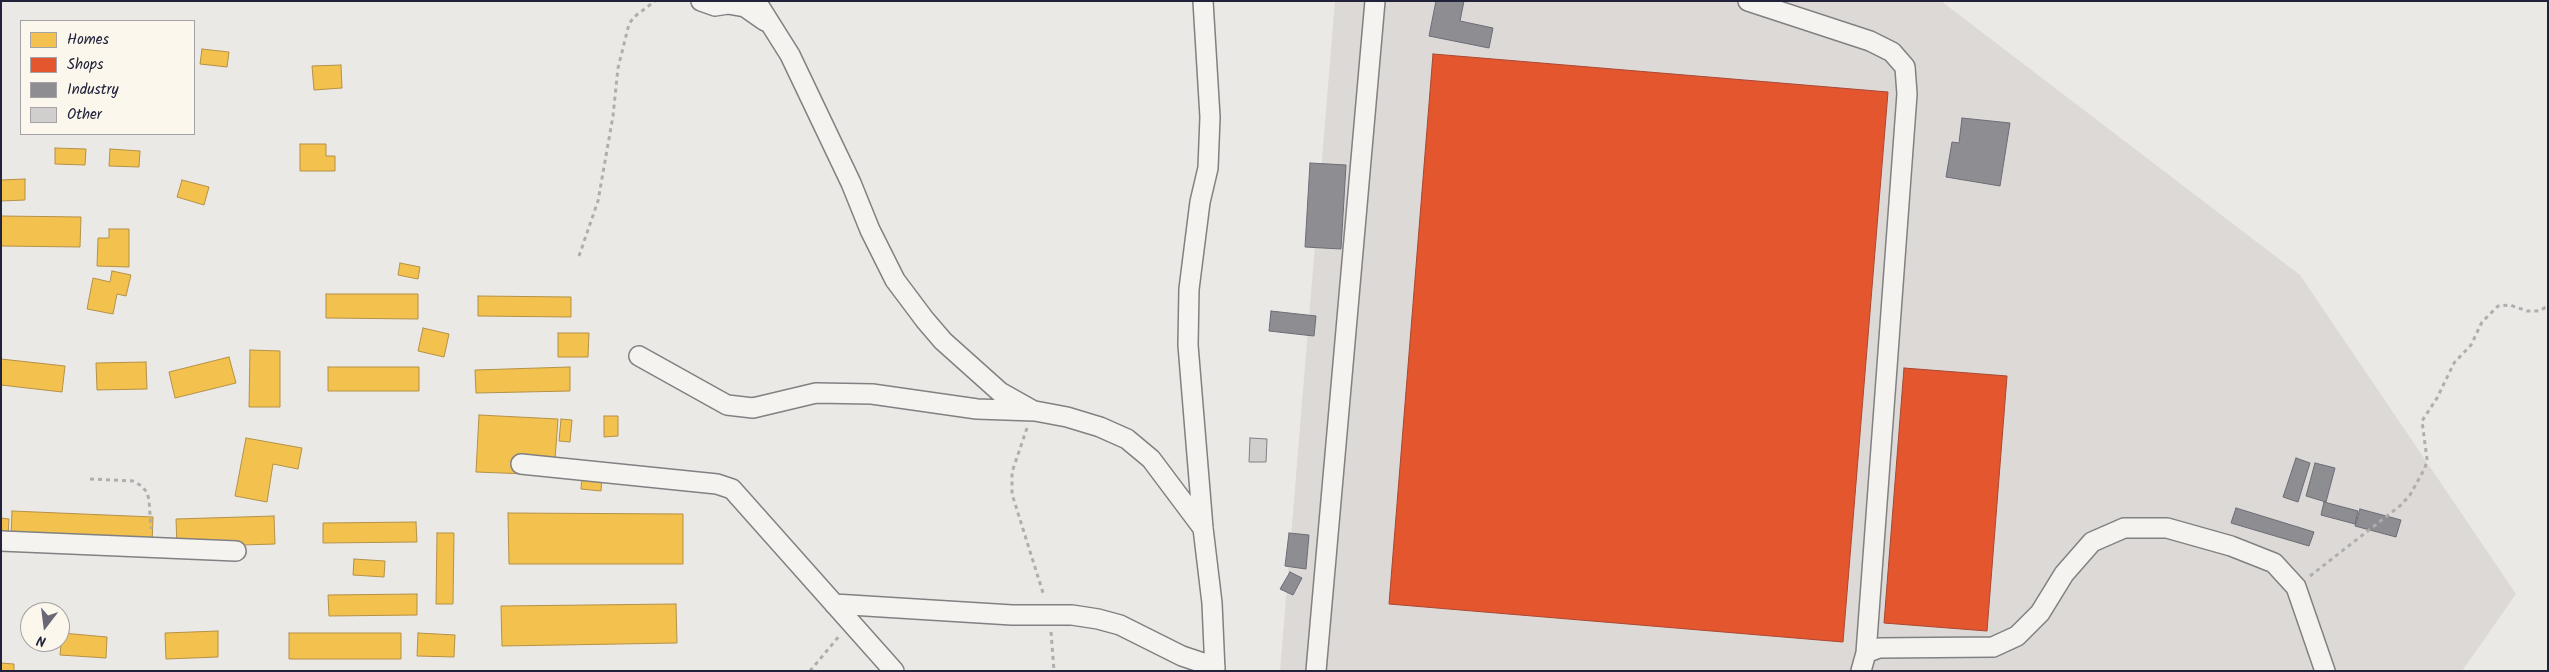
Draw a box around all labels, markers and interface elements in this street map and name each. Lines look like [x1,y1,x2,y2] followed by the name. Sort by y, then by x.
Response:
[20,20,195,135] legend
[67,28,109,52] text: Homes
[67,53,103,77] text: Shops
[67,78,119,102] text: Industry
[67,103,102,127] text: Other
[20,602,70,652] north arrow
[34,629,48,652] text: N

